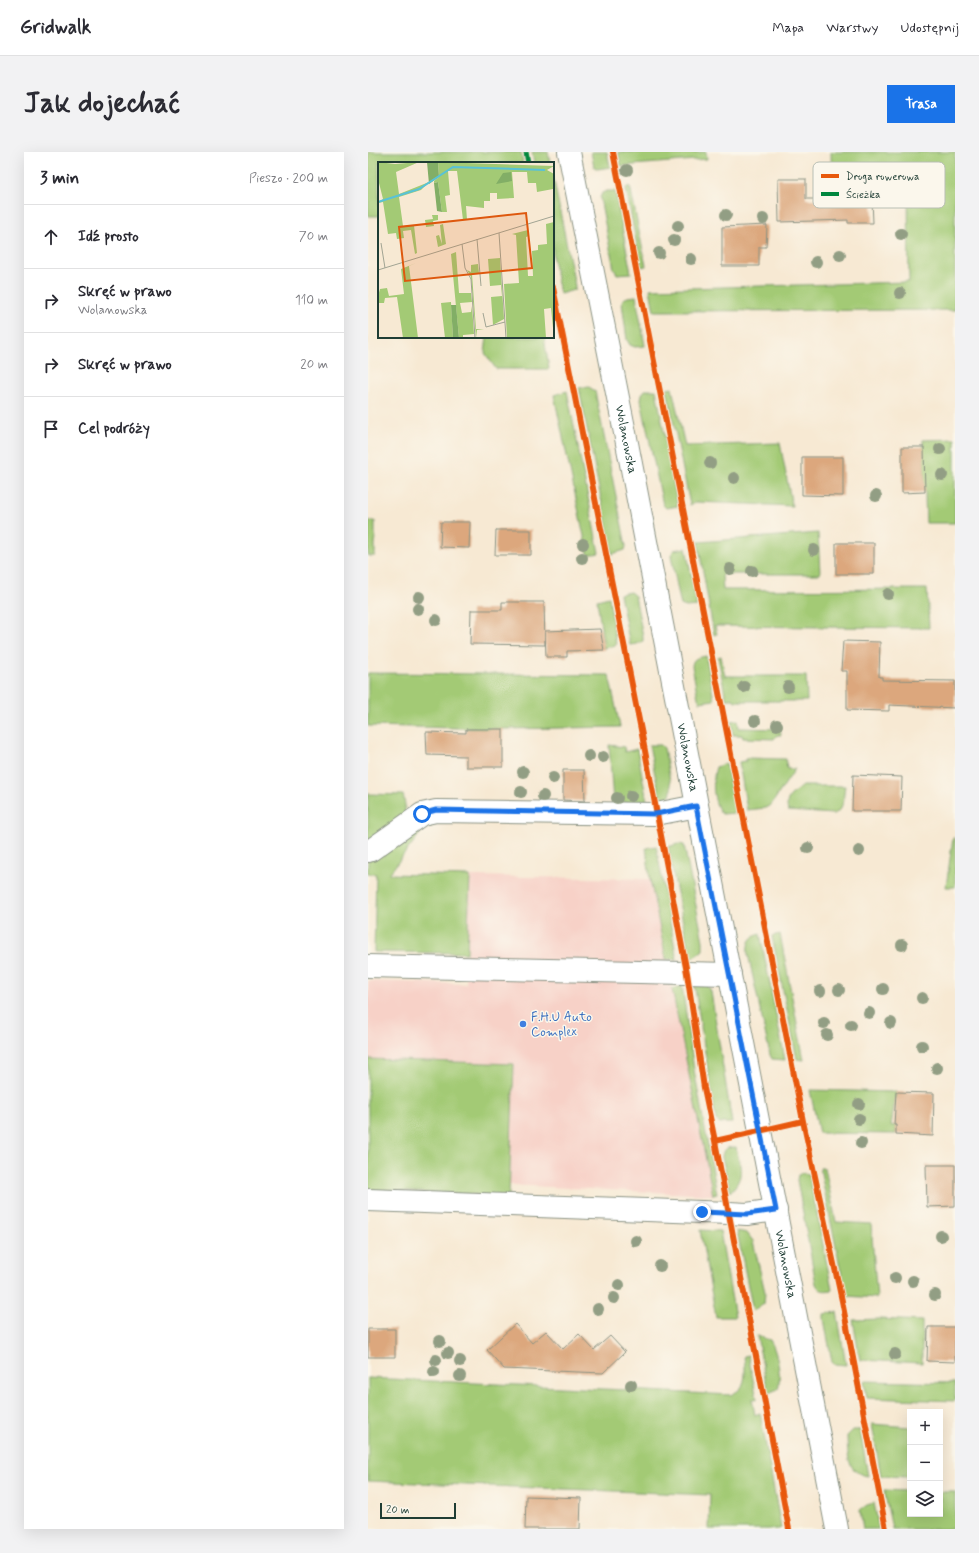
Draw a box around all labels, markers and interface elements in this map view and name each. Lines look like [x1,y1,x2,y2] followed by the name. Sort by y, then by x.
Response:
[20,15,91,40] text: Gridwalk
[772,19,804,37] text: Mapa
[826,19,878,37] text: Warstwy
[900,19,959,37] text: Udostępnij
[887,85,955,123] button: Trasa
[24,86,180,123] text: Jak dojechać
[378,162,554,338] inset map
[813,162,945,208] legend
[40,167,79,189] text: 3 min
[249,170,328,187] text: Pieszo · 200 m
[846,170,920,184] text: Droga rowerowa
[846,187,881,202] text: Ścieżka
[40,226,62,248] icon: ahead
[78,227,139,247] text: Idź prosto
[299,228,328,245] text: 70 m
[78,282,172,302] text: Skręć w prawo
[40,290,62,312] icon: right
[295,292,328,309] text: 110 m
[78,302,148,319] text: Wolanowska
[40,354,62,376] icon: right
[78,355,172,375] text: Skręć w prawo
[300,356,328,373] text: 20 m
[611,404,641,475] street label: Wolanowska
[40,418,62,440] icon: arrive
[78,419,150,439] text: Cel podróży
[673,722,703,794] street label: Wolanowska
[413,805,431,823] route start
[531,1009,592,1041] place label: F.H.U Auto Complex
[518,1019,528,1029] marker: F.H.U Auto Complex
[693,1203,711,1221] route end
[771,1228,801,1300] street label: Wolanowska
[907,1409,943,1517] map controls
[907,1409,943,1445] button: +
[907,1445,943,1481] button: −
[907,1481,943,1517] button: layers
[380,1501,456,1520] scale bar
[386,1503,409,1517] text: 20 m

